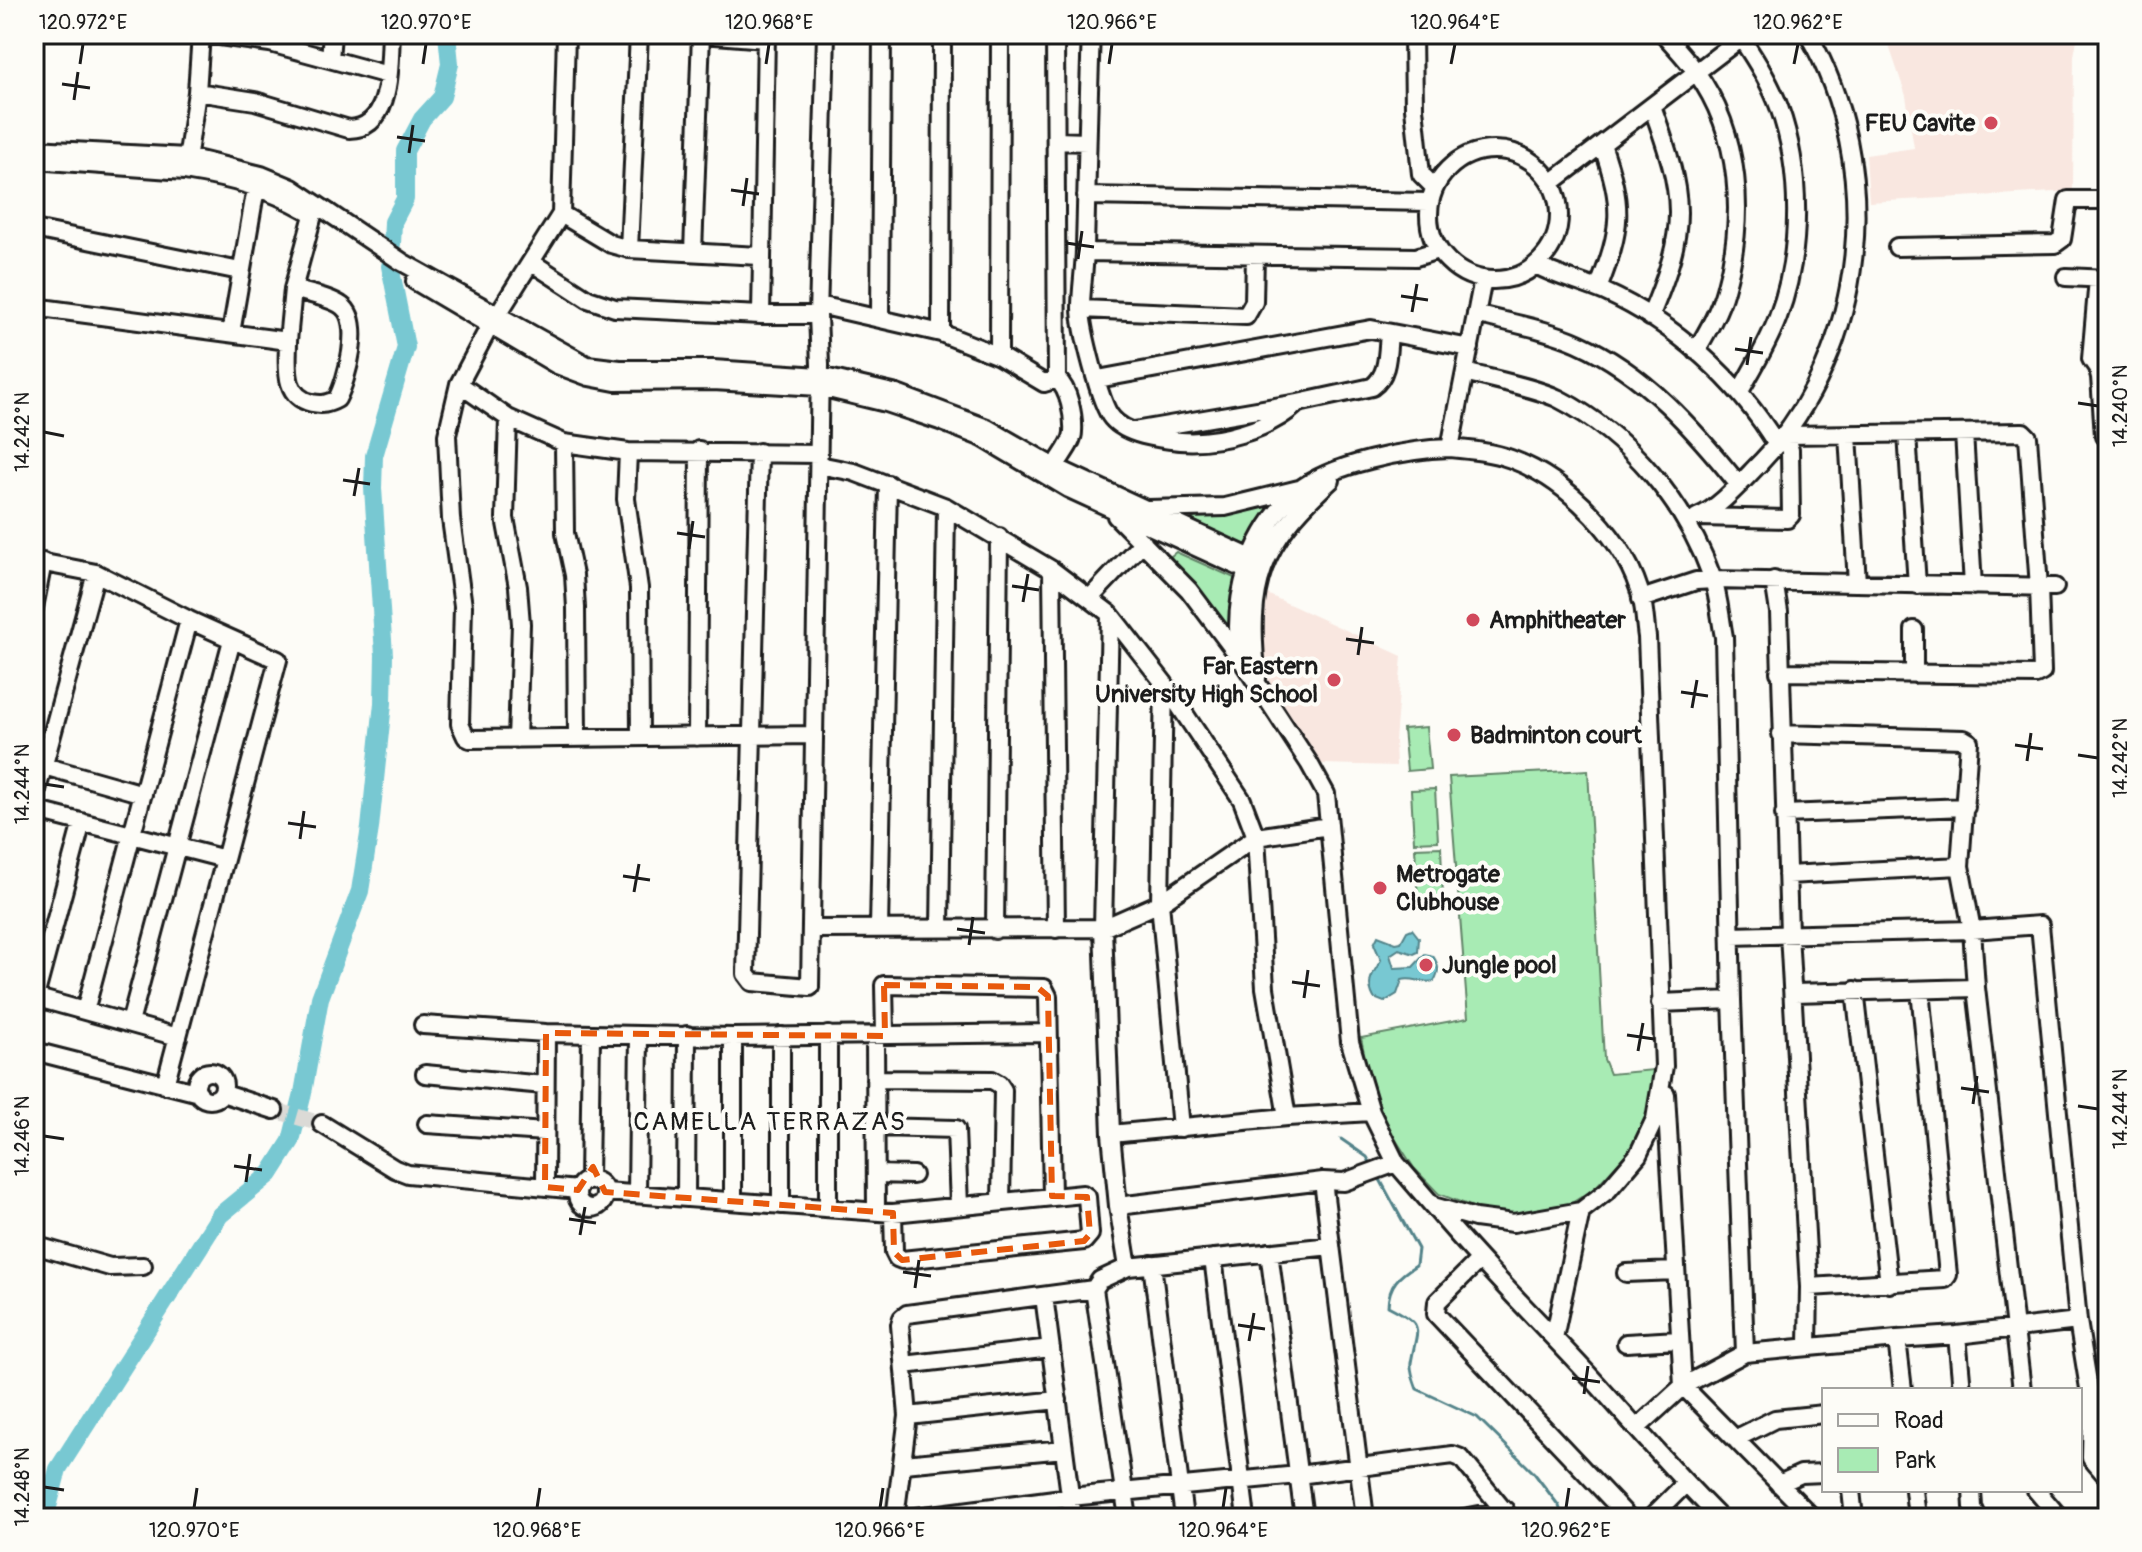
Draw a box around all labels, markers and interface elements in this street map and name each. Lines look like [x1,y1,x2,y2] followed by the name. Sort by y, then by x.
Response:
[39,10,127,35] text: 120.972°E
[381,10,471,35] text: 120.970°E
[725,10,813,35] text: 120.968°E
[1067,10,1157,35] text: 120.966°E
[1410,10,1500,35] text: 120.964°E
[1753,10,1843,35] text: 120.962°E
[1864,109,1976,138] place label: FEU Cavite
[1982,114,2000,132] marker: FEU Cavite
[2108,365,2133,447] text: 14.240°N
[10,392,35,472] text: 14.242°N
[1489,606,1626,635] place label: Amphitheater
[1464,611,1482,629] marker: Amphitheater
[1095,652,1318,709] place label: Far Eastern University High School
[1325,671,1343,689] marker: Far Eastern University High School
[2108,718,2133,798] text: 14.242°N
[1470,721,1643,750] place label: Badminton court
[1445,726,1463,744] marker: Badminton court
[10,744,35,824] text: 14.244°N
[1396,860,1501,917] place label: Metrogate Clubhouse
[1371,879,1389,897] marker: Metrogate Clubhouse
[1442,951,1557,980] place label: Jungle pool
[1417,956,1435,974] marker: Jungle pool
[2108,1069,2133,1149] text: 14.244°N
[10,1096,35,1176] text: 14.246°N
[633,1106,907,1138] district label: CAMELLA TERRAZAS
[1822,1388,2082,1492] legend
[1894,1406,1944,1435] text: Road
[1894,1446,1936,1475] text: Park
[10,1448,35,1526] text: 14.248°N
[149,1518,239,1543] text: 120.970°E
[493,1518,581,1543] text: 120.968°E
[835,1518,925,1543] text: 120.966°E
[1178,1518,1268,1543] text: 120.964°E
[1521,1518,1611,1543] text: 120.962°E

